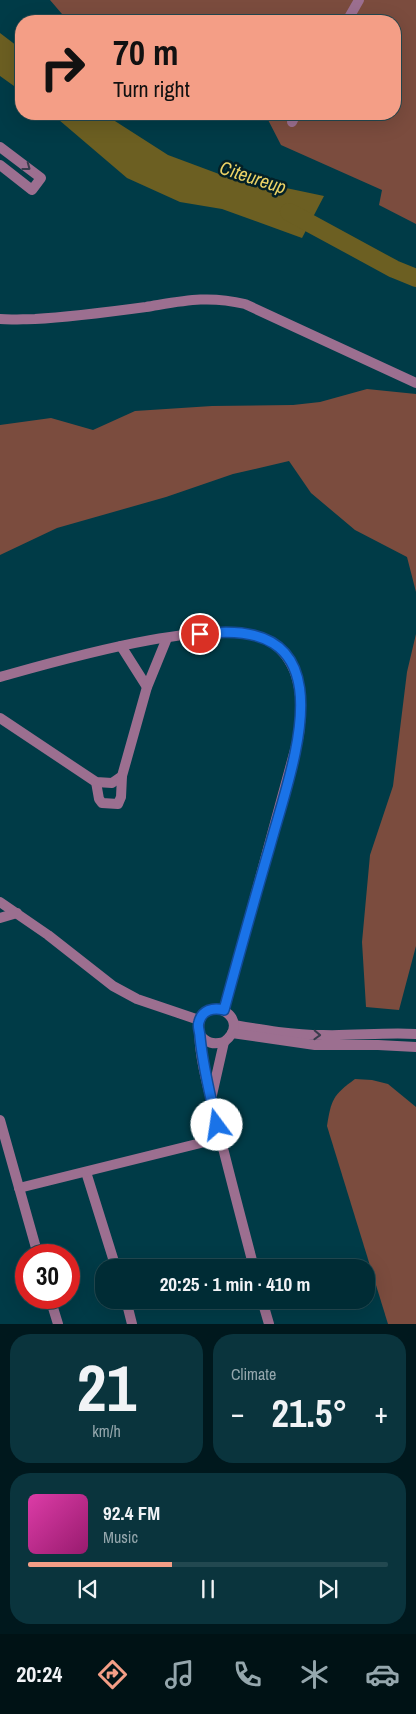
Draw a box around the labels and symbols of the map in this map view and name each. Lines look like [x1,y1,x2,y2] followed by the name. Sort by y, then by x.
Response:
[216,154,290,200] water label: Citeureup
[21,161,30,170] one-way arrow
[179,613,221,655] pin
[314,1030,321,1040] one-way arrow
[190,1098,242,1150] position arrow
[15,1244,80,1309] speed limit sign: 30

